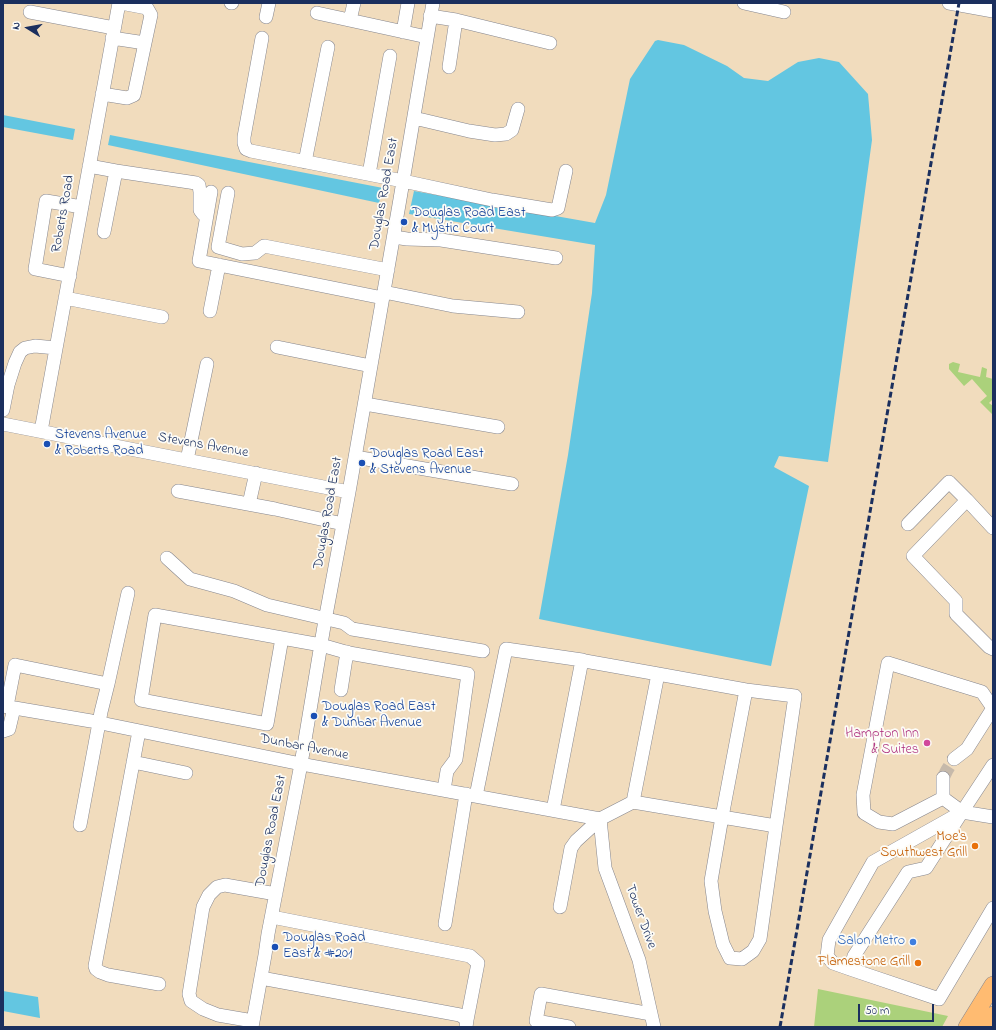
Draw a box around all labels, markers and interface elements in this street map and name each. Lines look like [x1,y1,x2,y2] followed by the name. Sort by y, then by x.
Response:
[8,8,48,48] north arrow
[8,21,25,31] text: N
[367,137,403,251] street label: Douglas Road East
[49,174,79,254] street label: Roberts Road
[412,206,526,238] place label: Douglas Road East & Mystic Court
[399,217,409,227] marker: Douglas Road East & Mystic Court
[55,428,146,460] place label: Stevens Avenue & Roberts Road
[157,430,249,462] street label: Stevens Avenue
[42,439,52,449] marker: Stevens Avenue & Roberts Road
[370,447,484,480] place label: Douglas Road East & Stevens Avenue
[311,456,347,570] street label: Douglas Road East
[357,458,367,468] marker: Douglas Road East & Stevens Avenue
[322,700,436,732] place label: Douglas Road East & Dunbar Avenue
[309,711,319,721] marker: Douglas Road East & Dunbar Avenue
[845,727,919,760] place label: Hampton Inn & Suites
[258,731,350,765] street label: Dunbar Avenue
[922,738,932,748] marker: Hampton Inn & Suites
[253,774,291,888] street label: Douglas Road East
[880,830,967,862] place label: Moe's Southwest Grill
[970,841,980,851] marker: Moe's Southwest Grill
[621,883,659,951] street label: Tower Drive
[283,931,365,964] place label: Douglas Road East & #201
[837,934,905,950] place label: Salon Metro
[908,937,918,947] marker: Salon Metro
[270,942,280,952] marker: Douglas Road East & #201
[818,955,910,971] place label: Flamestone Grill
[913,958,923,968] marker: Flamestone Grill
[860,996,936,1022] scale bar
[865,1002,889,1020] text: 50 m

